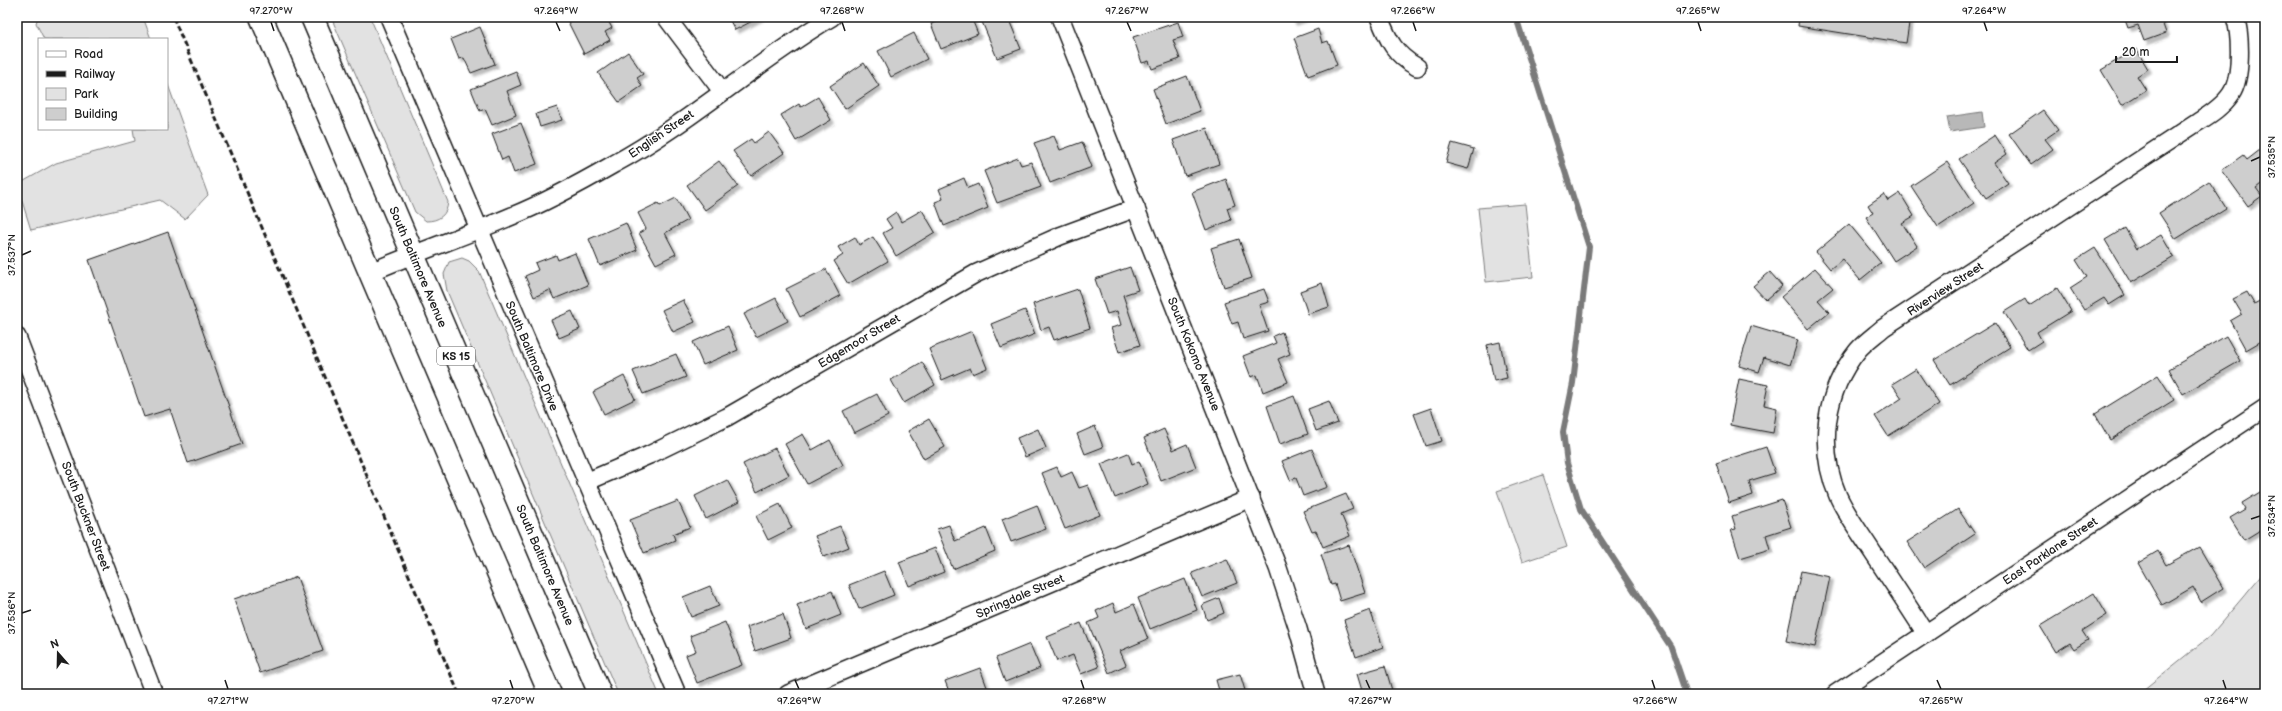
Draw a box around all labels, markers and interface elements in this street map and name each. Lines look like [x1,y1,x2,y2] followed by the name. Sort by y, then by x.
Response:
[249,5,293,17] text: 97.270°W
[534,5,578,17] text: 97.269°W
[820,5,864,17] text: 97.268°W
[1105,5,1149,17] text: 97.267°W
[1391,5,1435,17] text: 97.266°W
[1676,5,1720,17] text: 97.265°W
[1962,5,2006,17] text: 97.264°W
[38,38,168,130] legend
[2116,38,2177,64] scale bar
[2122,45,2149,60] text: 20 m
[74,47,103,62] text: Road
[74,67,116,82] text: Railway
[74,87,98,102] text: Park
[74,107,118,122] text: Building
[626,107,697,162] street label: English Street
[2266,136,2278,178] text: 37.535°N
[385,205,450,330] street label: South Baltimore Avenue
[6,234,18,276] text: 37.537°N
[1904,259,1986,320] street label: Riverview Street
[1164,295,1223,413] street label: South Kokomo Avenue
[502,299,561,413] street label: South Baltimore Drive
[816,311,903,372] street label: Edgemoor Street
[437,347,475,365] road number: KS 15
[58,460,113,573] street label: South Buckner Street
[2266,495,2278,537] text: 37.534°N
[512,503,577,628] street label: South Baltimore Avenue
[2000,514,2101,589] street label: East Parklane Street
[974,571,1067,622] street label: Springdale Street
[6,592,18,634] text: 37.536°N
[38,633,78,673] north arrow
[49,637,61,652] text: N
[207,695,249,707] text: 97.271°W
[491,695,535,707] text: 97.270°W
[777,695,821,707] text: 97.269°W
[1062,695,1106,707] text: 97.268°W
[1348,695,1392,707] text: 97.267°W
[1633,695,1677,707] text: 97.266°W
[1919,695,1963,707] text: 97.265°W
[2204,695,2248,707] text: 97.264°W

